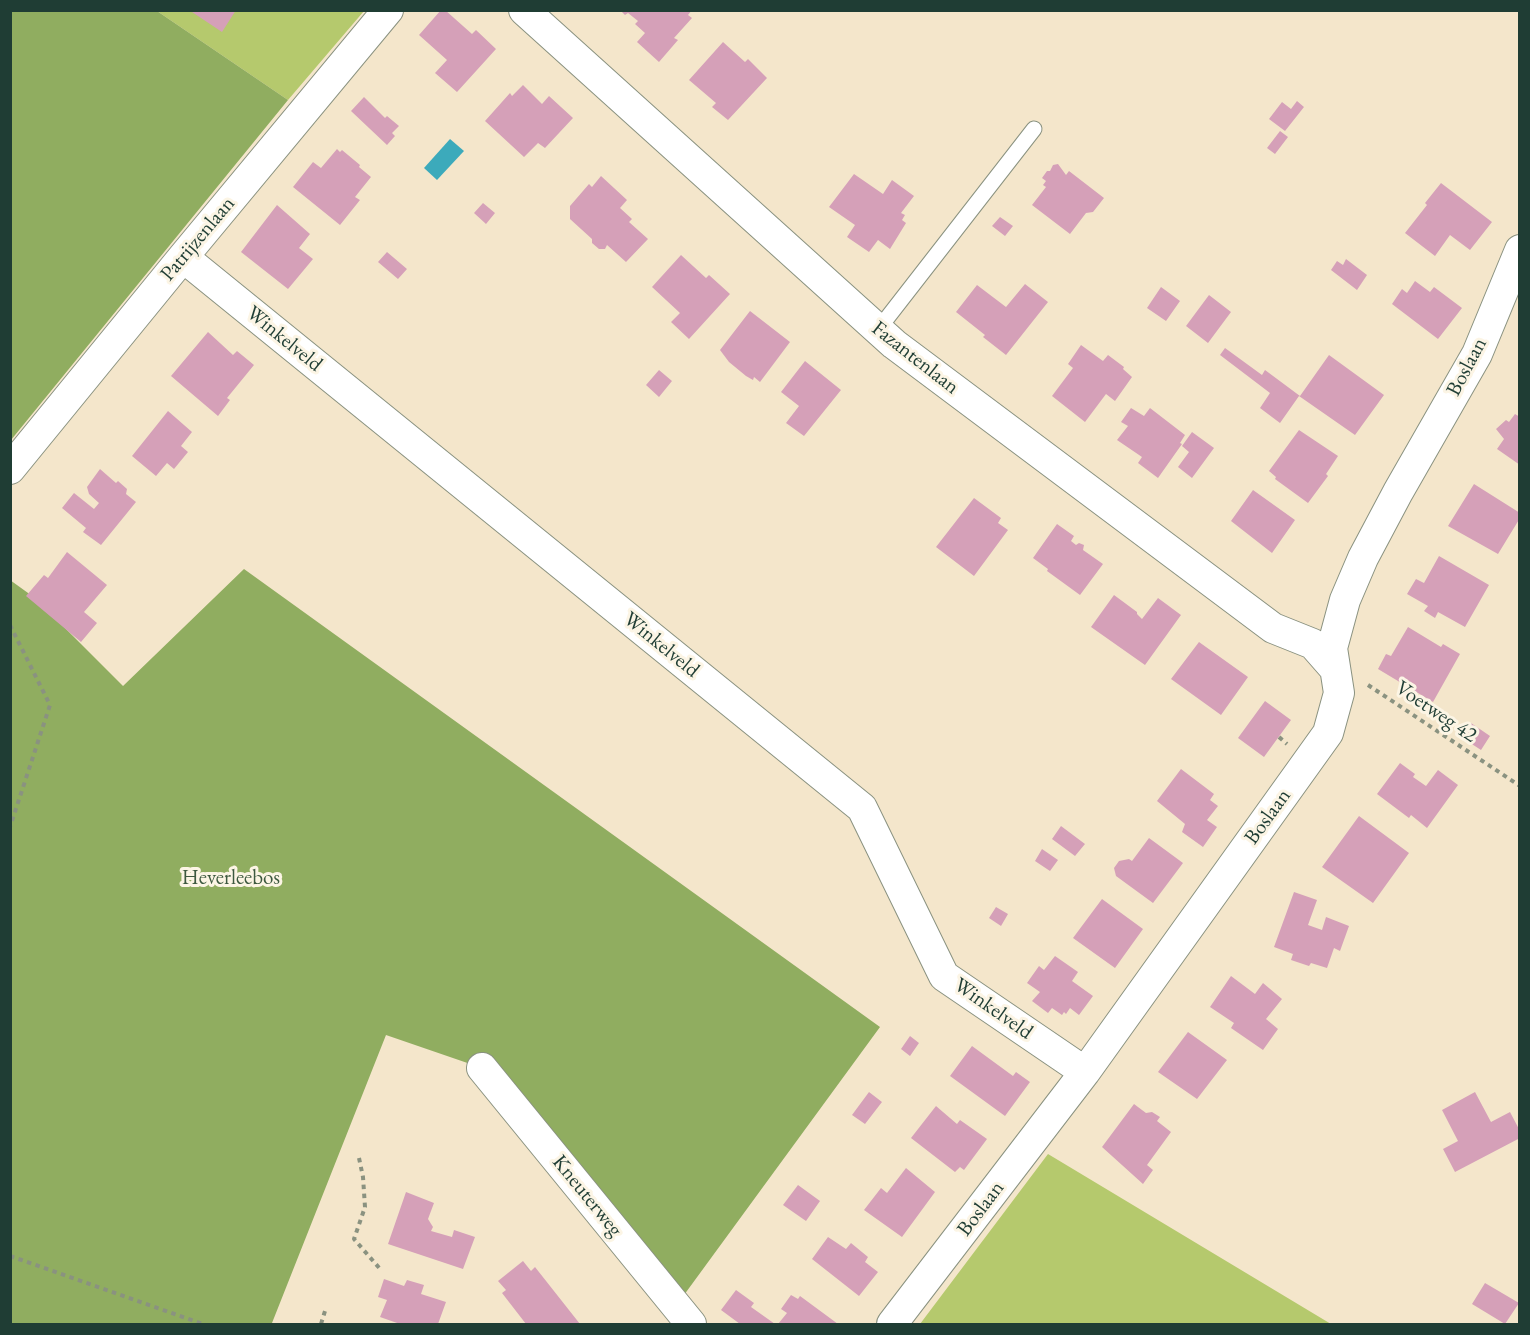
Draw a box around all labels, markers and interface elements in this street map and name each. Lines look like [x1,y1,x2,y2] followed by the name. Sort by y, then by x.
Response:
[155,192,241,286] street label: Patrijzenlaan
[241,301,327,377] street label: Winkelveld
[866,316,964,400] street label: Fazantenlaan
[1441,334,1493,400] street label: Boslaan
[618,607,704,683] street label: Winkelveld
[1391,676,1481,748] street label: Voetweg 42
[1239,784,1297,850] street label: Boslaan
[182,865,280,891] park label: Heverleebos
[949,973,1037,1045] street label: Winkelveld
[546,1150,628,1242] street label: Kneuterweg
[952,1177,1010,1241] street label: Boslaan

